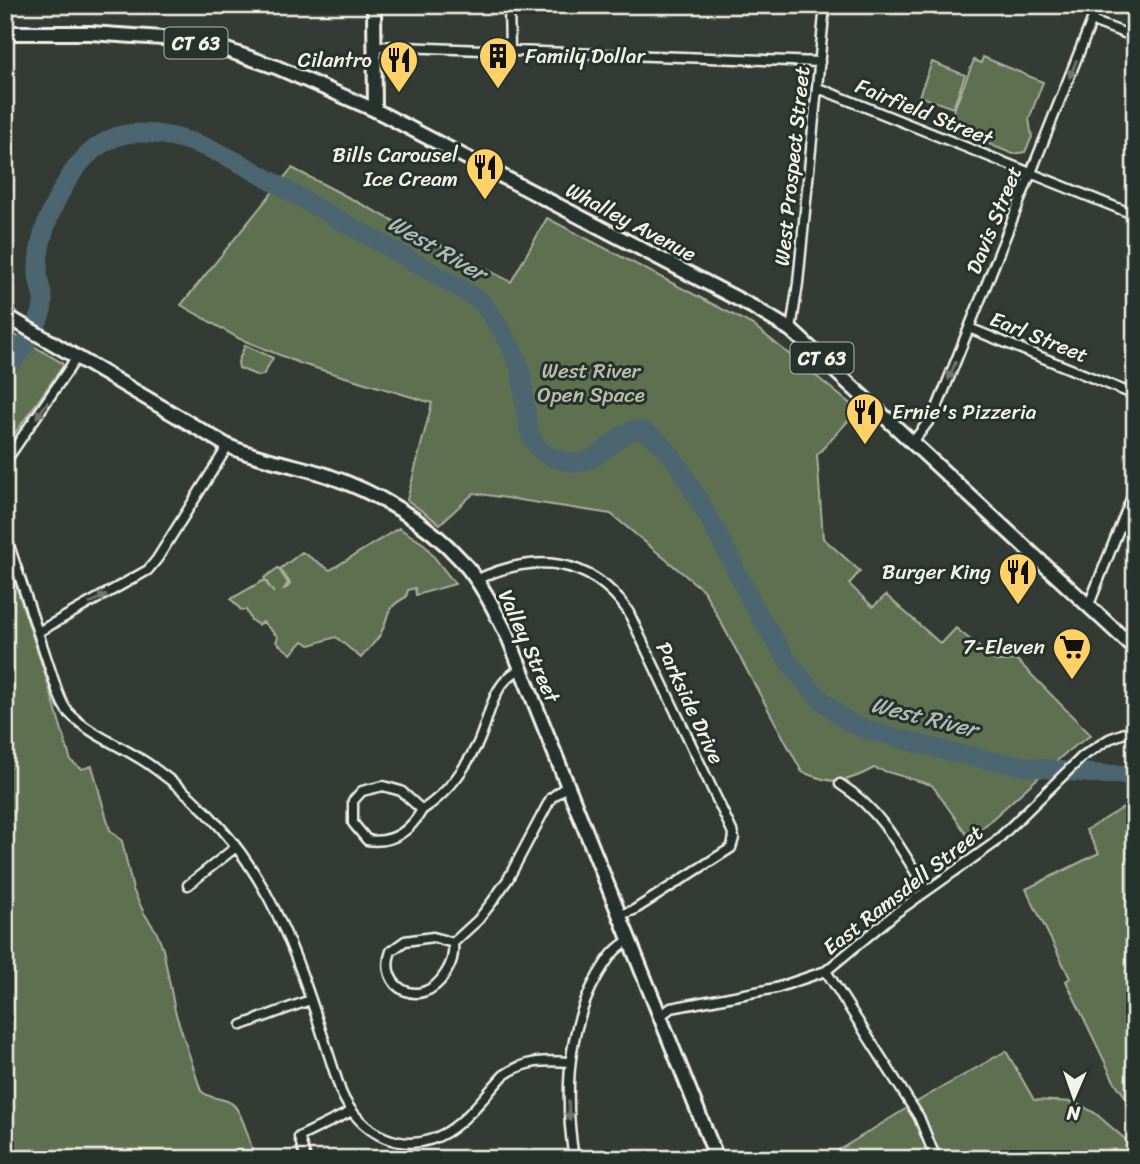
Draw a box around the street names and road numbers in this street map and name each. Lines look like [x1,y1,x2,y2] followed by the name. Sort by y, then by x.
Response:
[164,28,228,58] road number: CT 63
[763,64,821,268] street label: West Prospect Street
[849,67,1000,157] street label: Fairfield Street
[955,160,1033,280] street label: Davis Street
[559,171,704,273] street label: Whalley Avenue
[984,300,1094,374] street label: Earl Street
[790,342,854,374] road number: CT 63
[487,583,572,710] street label: Valley Street
[645,635,735,771] street label: Parkside Drive
[814,815,992,965] street label: East Ramsdell Street

